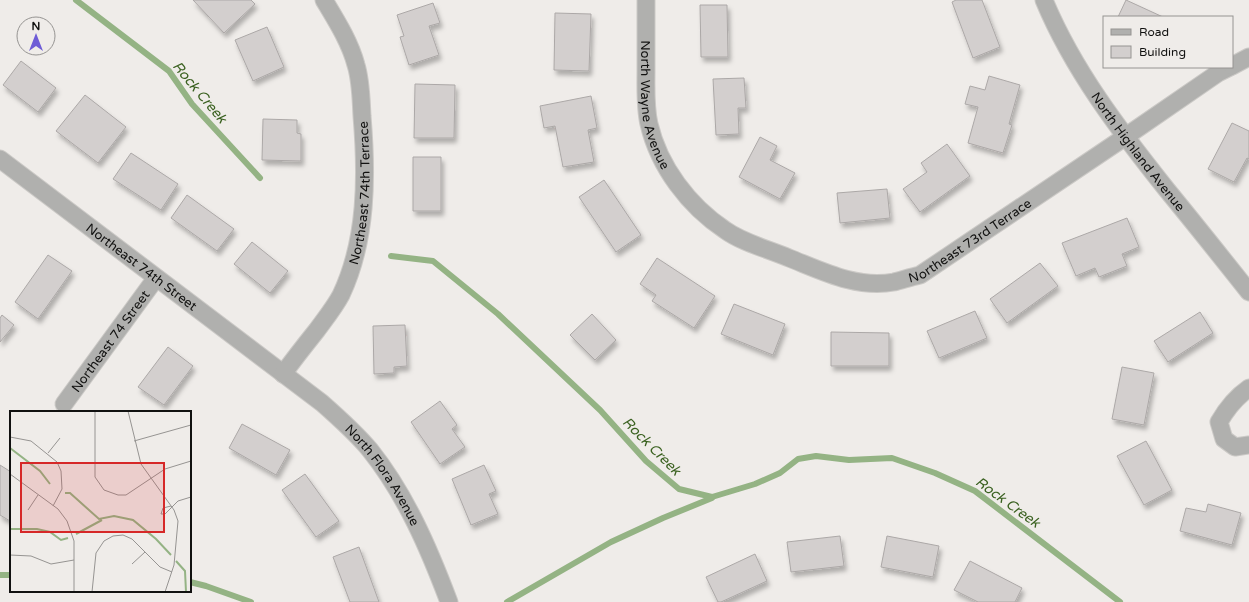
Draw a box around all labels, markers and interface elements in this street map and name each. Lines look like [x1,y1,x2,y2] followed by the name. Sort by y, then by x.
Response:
[16,16,56,56] north arrow
[1103,16,1233,68] legend
[32,20,40,33] text: N
[1139,25,1169,39] text: Road
[637,40,673,172] street label: North Wayne Avenue
[1139,45,1186,59] text: Building
[169,58,231,128] water label: Rock Creek
[1087,89,1188,215] street label: North Highland Avenue
[346,121,374,267] street label: Northeast 74th Terrace
[907,195,1035,287] street label: Northeast 73rd Terrace
[83,220,200,314] street label: Northeast 74th Street
[68,288,153,396] street label: Northeast 74 Street
[10,411,191,592] inset map
[619,414,685,480] water label: Rock Creek
[341,421,423,529] street label: North Flora Avenue
[972,473,1044,532] water label: Rock Creek

